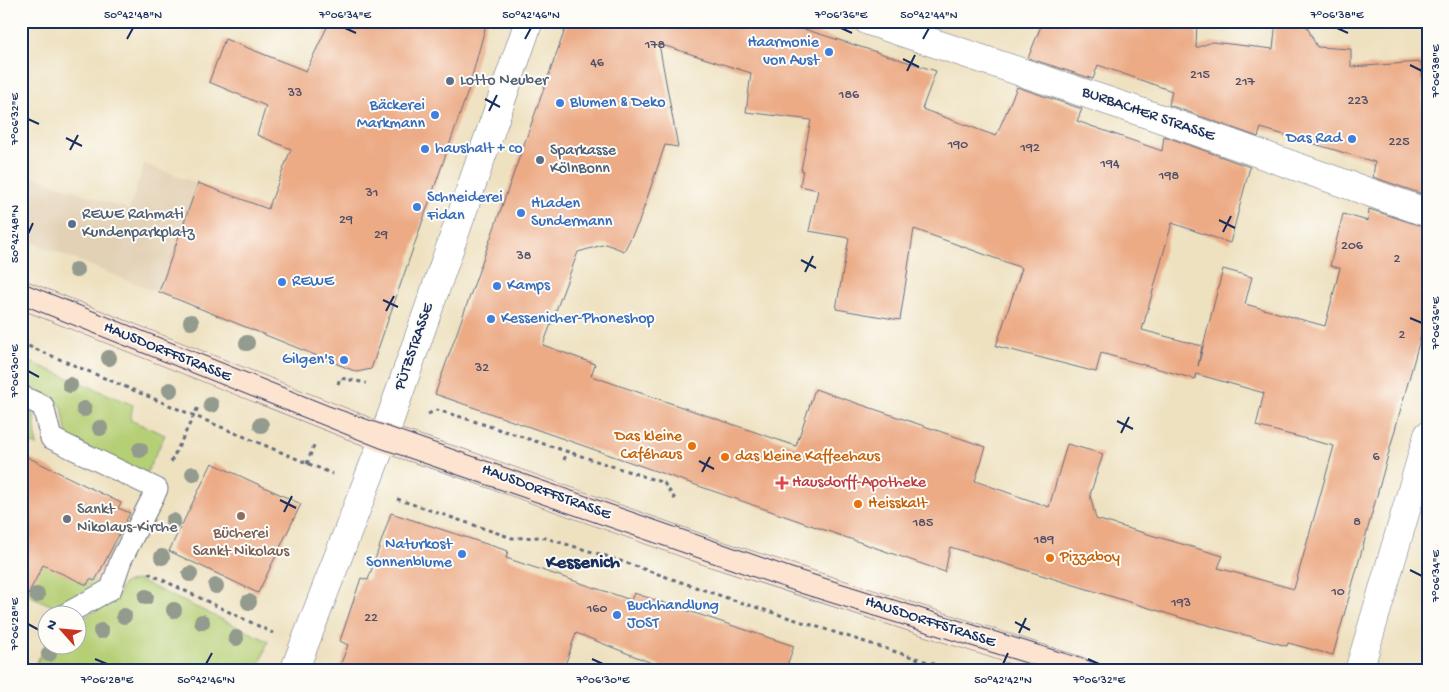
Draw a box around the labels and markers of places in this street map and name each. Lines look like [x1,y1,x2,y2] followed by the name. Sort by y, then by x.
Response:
[747,34,820,71] place label: Haarmonie von Aust
[823,46,835,58] marker: Haarmonie von Aust
[460,72,549,91] place label: Lotto Neuber
[444,75,456,87] marker: Lotto Neuber
[569,94,666,113] place label: Blumen & Deko
[357,97,425,134] place label: Bäckerei Markmann
[554,97,566,109] marker: Blumen & Deko
[429,109,441,121] marker: Bäckerei Markmann
[1285,130,1344,149] place label: Das Rad
[1346,133,1358,145] marker: Das Rad
[435,140,523,159] place label: haushalt + co
[550,142,617,179] place label: Sparkasse KölnBonn
[419,143,431,155] marker: haushalt + co
[534,154,546,166] marker: Sparkasse KölnBonn
[426,189,503,226] place label: Schneiderei Fidan
[531,195,613,232] place label: HLaden Sundermann
[411,201,423,213] marker: Schneiderei Fidan
[82,206,196,243] place label: REWE Rahmati Kundenparkplatz
[515,207,527,219] marker: HLaden Sundermann
[66,218,78,230] marker: REWE Rahmati Kundenparkplatz
[292,273,335,292] place label: REWE
[276,276,288,288] marker: REWE
[507,277,551,296] place label: Kamps
[491,280,503,292] marker: Kamps
[501,310,655,329] place label: Kessenicher-Phoneshop
[485,313,497,325] marker: Kessenicher-Phoneshop
[282,351,335,370] place label: Gilgen's
[338,354,350,366] marker: Gilgen's
[614,428,683,465] place label: Das kleine Caféhaus
[686,440,698,452] marker: Das kleine Caféhaus
[735,448,881,467] place label: das kleine Kaffeehaus
[719,451,731,463] marker: das kleine Kaffeehaus
[792,474,927,493] place label: Hausdorff-Apotheke
[776,477,788,489] marker: Hausdorff-Apotheke
[868,495,928,514] place label: Heisskalt
[852,498,864,510] marker: Heisskalt
[77,501,178,538] place label: Sankt Nikolaus-Kirche
[235,510,247,522] marker: Bücherei Sankt Nikolaus
[61,513,73,525] marker: Sankt Nikolaus-Kirche
[193,525,290,562] place label: Bücherei Sankt Nikolaus
[366,536,453,573] place label: Naturkost Sonnenblume
[456,548,468,560] marker: Naturkost Sonnenblume
[1059,549,1120,568] place label: Pizzaboy
[1044,552,1056,564] marker: Pizzaboy
[626,597,719,634] place label: Buchhandlung JOST
[611,609,623,621] marker: Buchhandlung JOST

